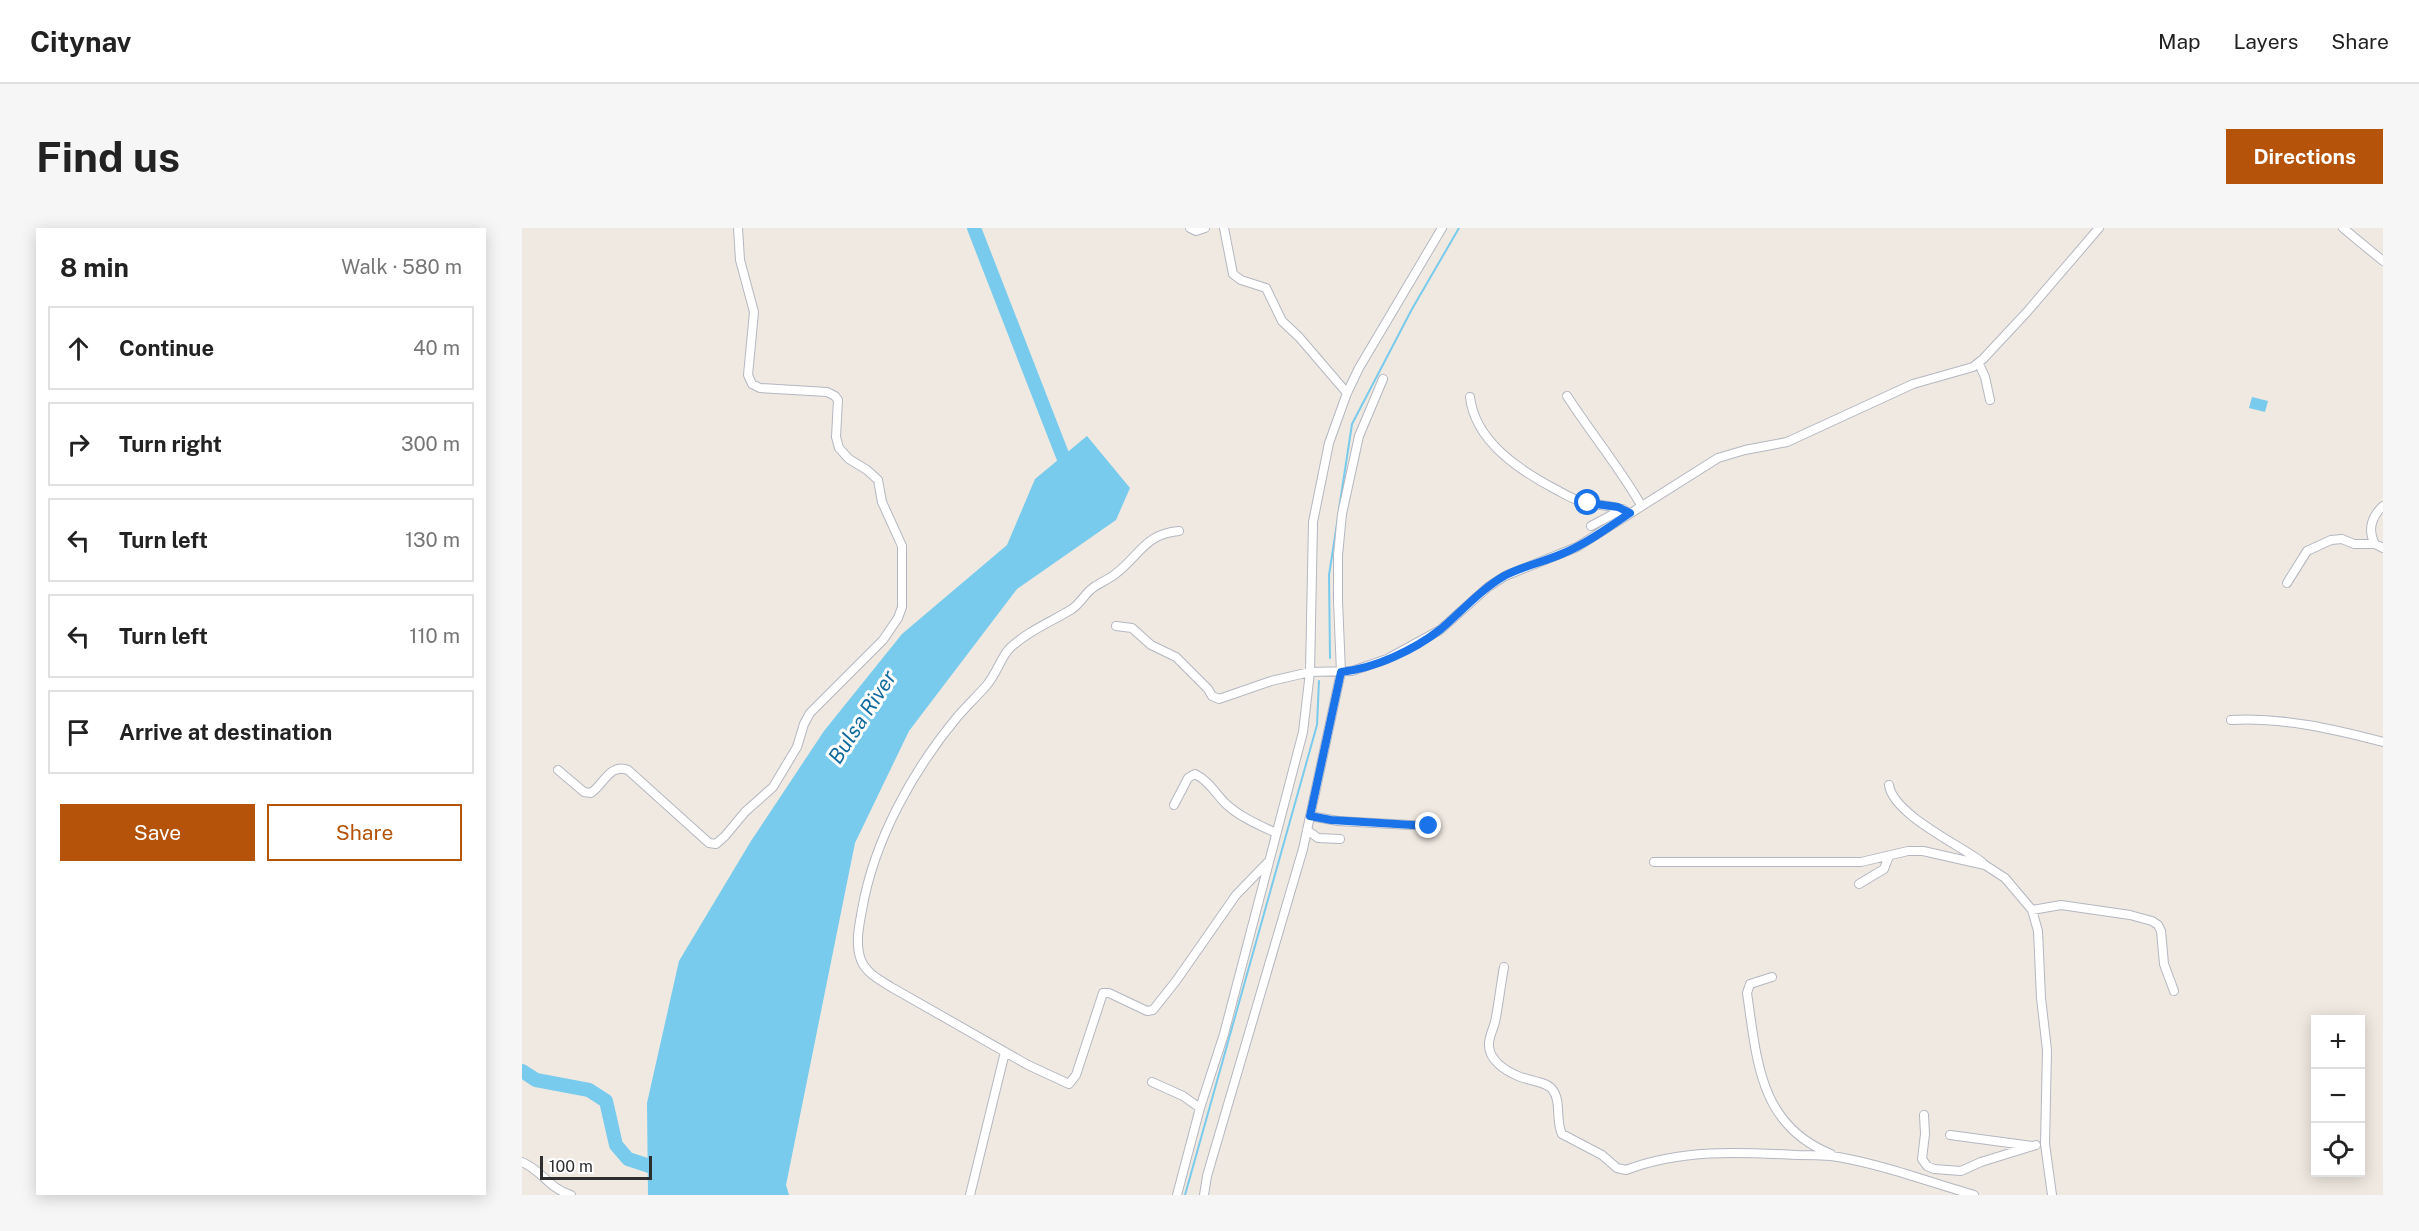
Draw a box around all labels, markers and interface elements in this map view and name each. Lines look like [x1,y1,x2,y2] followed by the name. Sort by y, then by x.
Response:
[30,25,131,58] text: Citynav
[2158,29,2201,54] text: Map
[2234,29,2298,54] text: Layers
[2331,29,2389,54] text: Share
[2226,129,2383,184] button: Directions
[36,132,180,181] text: Find us
[60,252,129,283] text: 8 min
[341,255,462,279] text: Walk · 580 m
[62,332,95,365] icon: ahead
[119,335,214,361] text: Continue
[413,336,460,360] text: 40 m
[62,428,95,461] icon: right
[119,431,222,457] text: Turn right
[401,432,460,456] text: 300 m
[1574,489,1600,515] route start
[62,524,95,557] icon: left
[119,527,208,553] text: Turn left
[405,528,460,552] text: 130 m
[62,620,95,653] icon: left
[119,623,208,649] text: Turn left
[409,624,460,648] text: 110 m
[823,665,902,768] water label: Bulsa River
[62,716,95,749] icon: arrive
[119,719,332,745] text: Arrive at destination
[60,804,255,861] button: Save
[267,804,462,861] button: Share
[1415,812,1441,838] route end
[2311,1015,2365,1177] map controls
[2311,1015,2365,1069] button: +
[2311,1069,2365,1123] button: −
[2311,1123,2365,1177] button: locate
[540,1153,652,1180] scale bar
[549,1157,593,1176] text: 100 m

